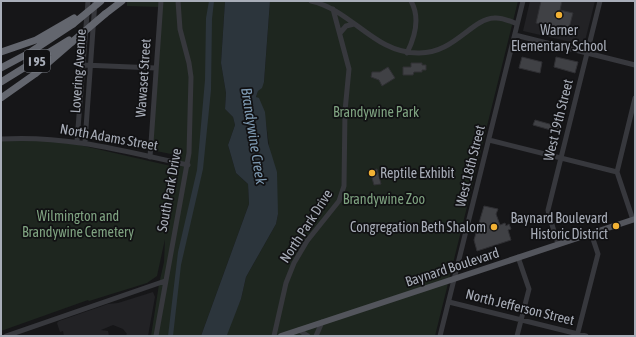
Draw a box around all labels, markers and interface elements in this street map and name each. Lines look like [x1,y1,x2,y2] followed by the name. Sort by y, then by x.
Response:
[554,10,564,20] marker: Warner Elementary School
[511,22,607,54] place label: Warner Elementary School
[67,28,89,114] street label: Lovering Avenue
[132,38,154,118] street label: Wawaset Street
[24,50,50,72] road number: I 95
[540,78,576,162] street label: West 19th Street
[238,86,270,186] water label: Brandywine Creek
[333,104,419,120] park label: Brandywine Park
[59,121,159,153] street label: North Adams Street
[452,124,488,208] street label: West 18th Street
[154,147,184,233] street label: South Park Drive
[380,165,455,181] place label: Reptile Exhibit
[367,168,377,178] marker: Reptile Exhibit
[276,186,336,266] street label: North Park Drive
[343,191,425,207] park label: Brandywine Zoo
[22,208,134,240] park label: Wilmington and Brandywine Cemetery
[510,210,608,242] place label: Baynard Boulevard Historic District
[350,219,486,235] place label: Congregation Beth Shalom
[611,221,621,231] marker: Baynard Boulevard Historic District
[489,222,499,232] marker: Congregation Beth Shalom
[403,244,501,290] street label: Baynard Boulevard
[464,286,576,328] street label: North Jefferson Street

